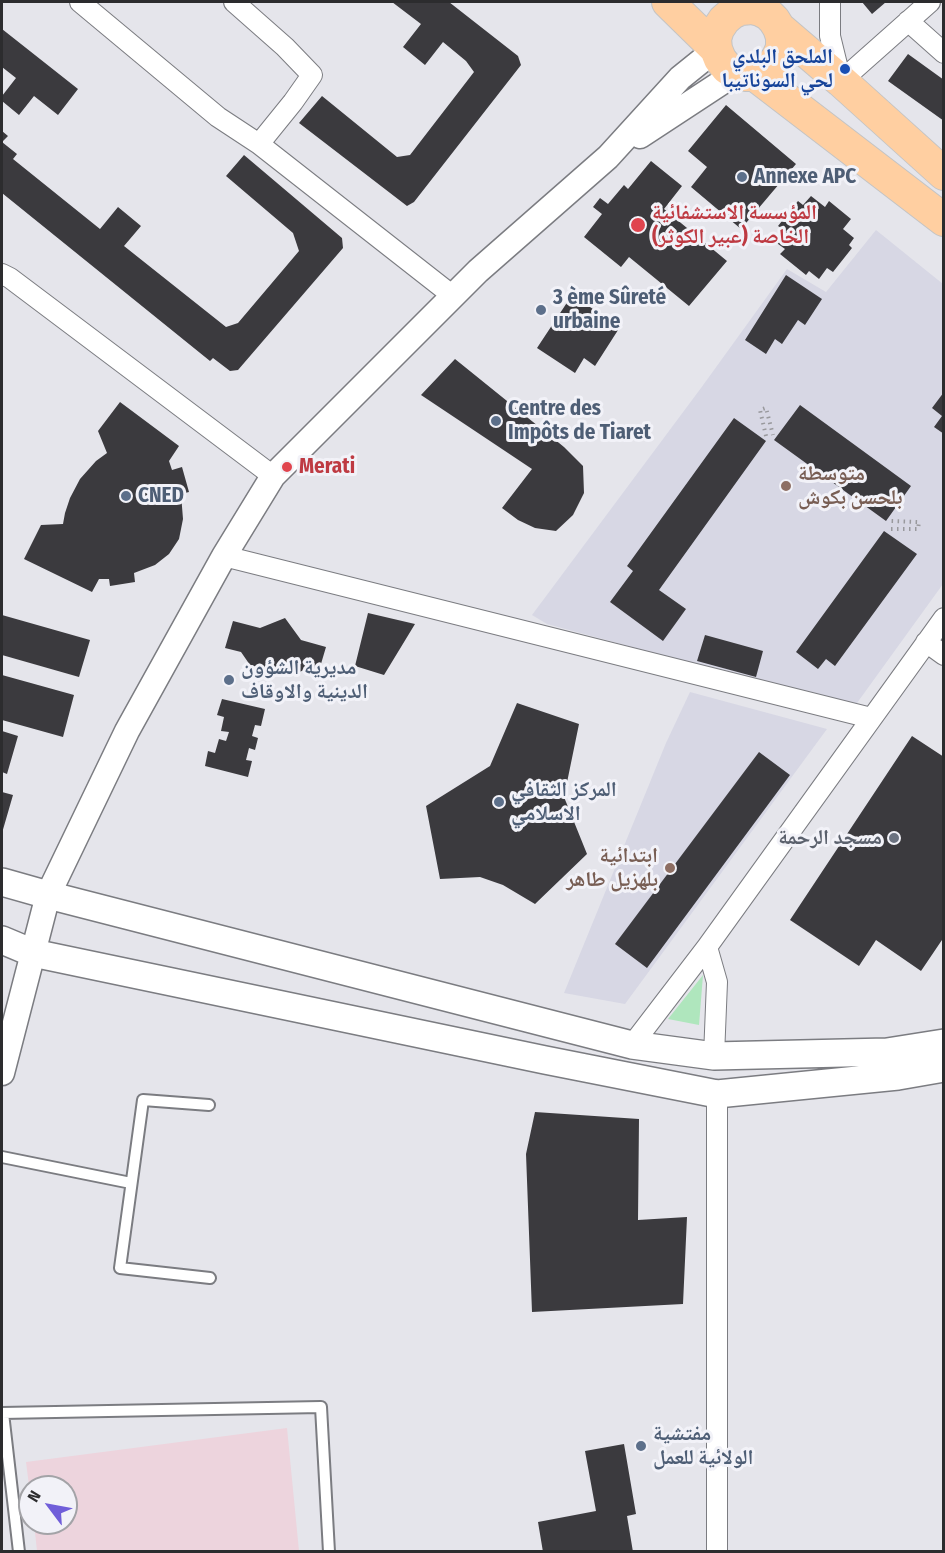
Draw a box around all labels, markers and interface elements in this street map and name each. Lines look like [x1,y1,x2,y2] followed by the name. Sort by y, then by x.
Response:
[722,44,833,94] place label: الملحق البلدي لحي السوناتيبا
[838,62,852,76] marker: الملحق البلدي لحي السوناتيبا
[754,164,856,190] place label: Annexe APC
[735,170,749,184] marker: Annexe APC
[652,200,817,250] place label: المؤسسة الاستشفائية الخاصة (عبير الكوثر)
[629,216,647,234] marker: المؤسسة الاستشفائية الخاصة (عبير الكوثر)
[553,285,666,335] place label: 3 ème Sûreté urbaine
[534,303,548,317] marker: 3 ème Sûreté urbaine
[508,396,651,446] place label: Centre des Impôts de Tiaret
[489,414,503,428] marker: Centre des Impôts de Tiaret
[299,454,355,480] place label: Merati
[280,460,294,474] marker: Merati
[798,461,902,511] place label: متوسطة بلحسن بكوش
[779,479,793,493] marker: متوسطة بلحسن بكوش
[138,483,184,509] place label: CNED
[119,489,133,503] marker: CNED
[241,655,368,705] place label: مديرية الشؤون الدينية والاوقاف
[222,673,236,687] marker: مديرية الشؤون الدينية والاوقاف
[511,777,617,827] place label: المركز الثقافي الاسلامي
[492,795,506,809] marker: المركز الثقافي الاسلامي
[778,825,882,851] place label: مسجد الرحمة
[887,831,901,845] marker: مسجد الرحمة
[566,843,658,893] place label: ابتدائية بلهزيل طاهر
[663,861,677,875] marker: ابتدائية بلهزيل طاهر
[653,1421,753,1471] place label: مفتشية الولائية للعمل
[634,1439,648,1453] marker: مفتشية الولائية للعمل
[18,1475,78,1535] north arrow
[23,1487,45,1505] text: N

